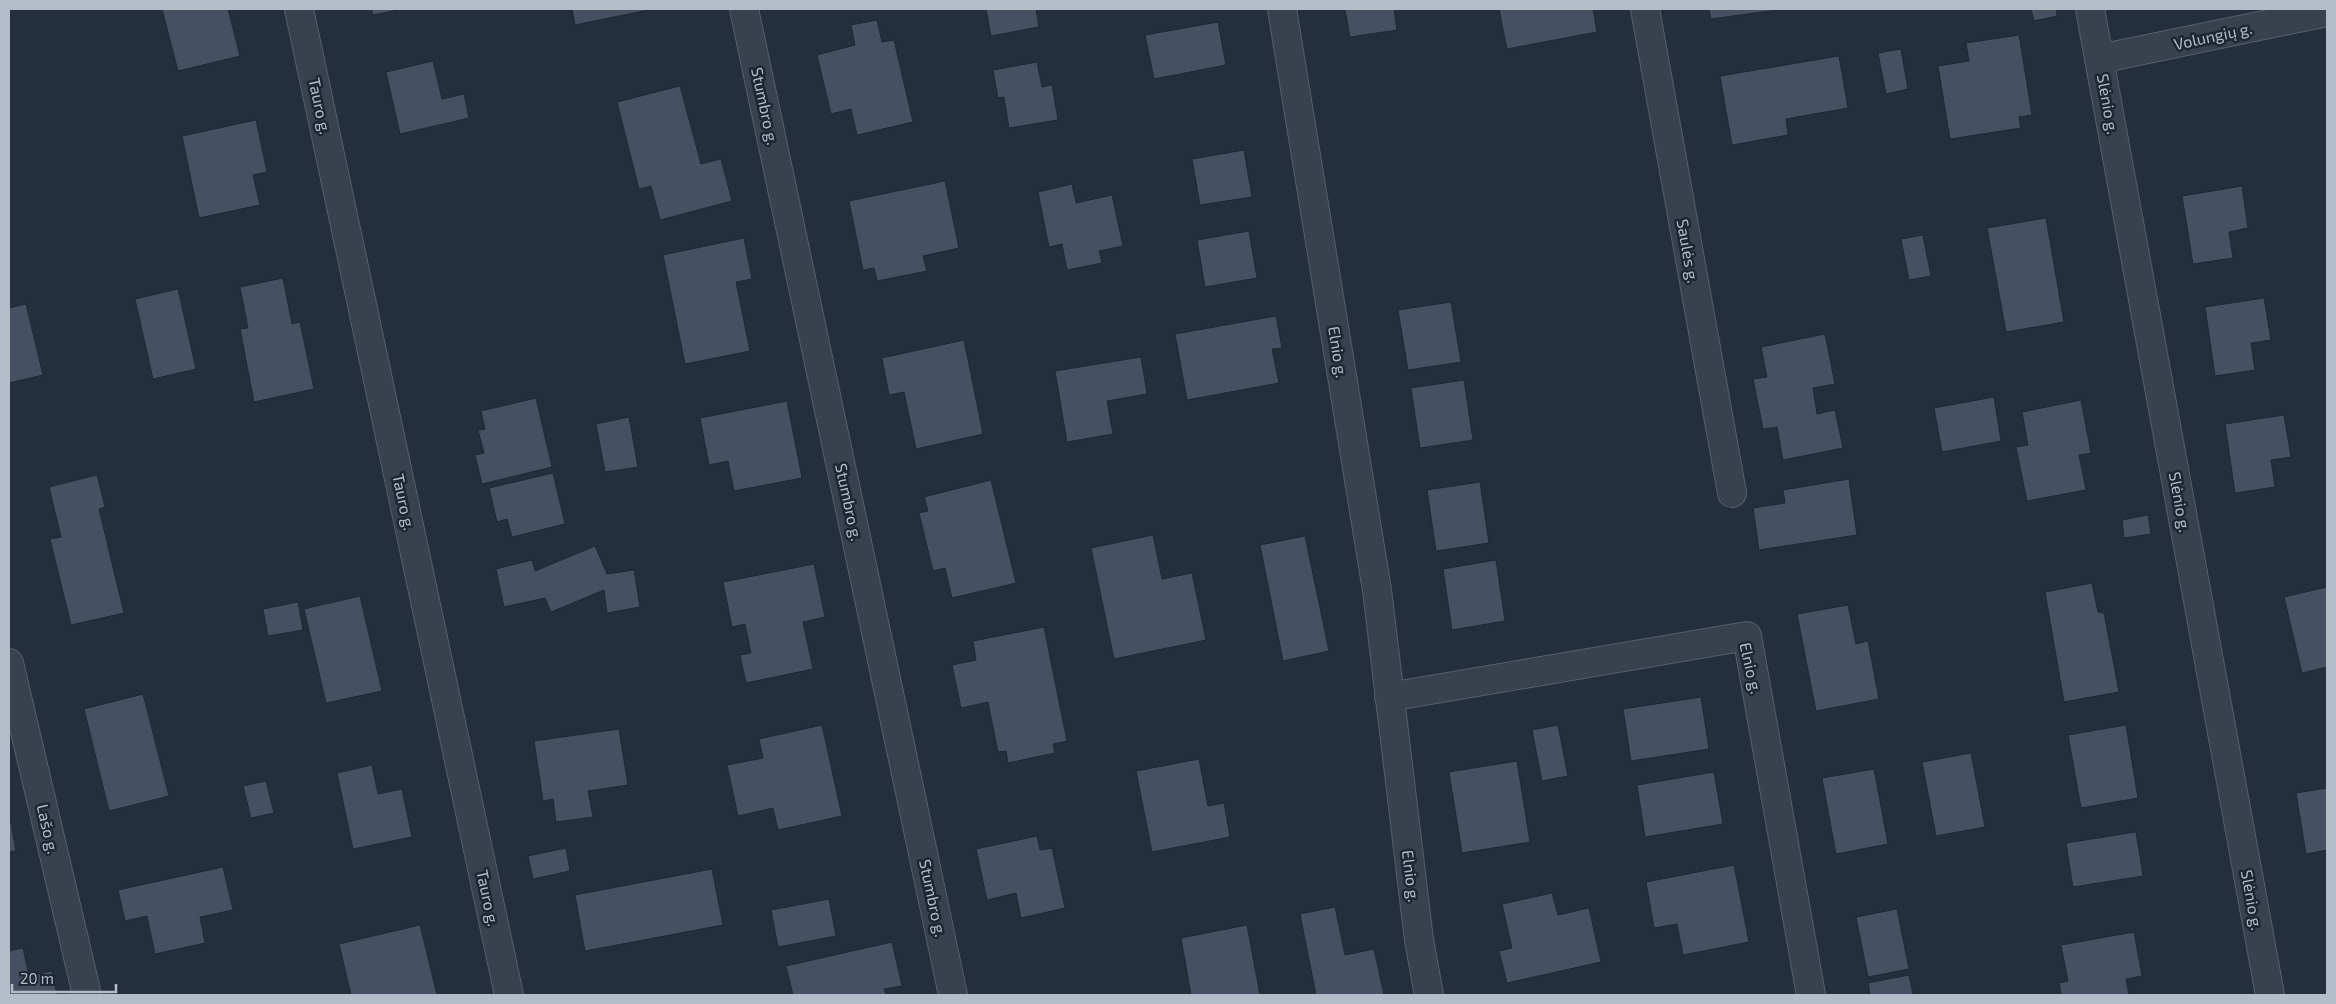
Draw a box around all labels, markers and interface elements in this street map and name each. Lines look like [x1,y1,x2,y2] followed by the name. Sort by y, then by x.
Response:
[2172,18,2254,53] street label: Volungių g.
[748,65,783,146] street label: Stumbro g.
[2094,72,2123,136] street label: Slėnio g.
[305,76,336,136] street label: Tauro g.
[1674,217,1703,284] street label: Saulės g.
[1325,325,1352,379] street label: Elnio g.
[832,461,867,542] street label: Stumbro g.
[2166,470,2195,534] street label: Slėnio g.
[389,472,420,532] street label: Tauro g.
[1736,640,1767,695] street label: Elnio g.
[34,802,63,856] street label: Lašo g.
[1399,849,1424,903] street label: Elnio g.
[916,857,951,938] street label: Stumbro g.
[473,868,504,928] street label: Tauro g.
[2238,868,2267,932] street label: Slėnio g.
[12,962,116,994] scale bar
[20,969,54,987] text: 20 m

